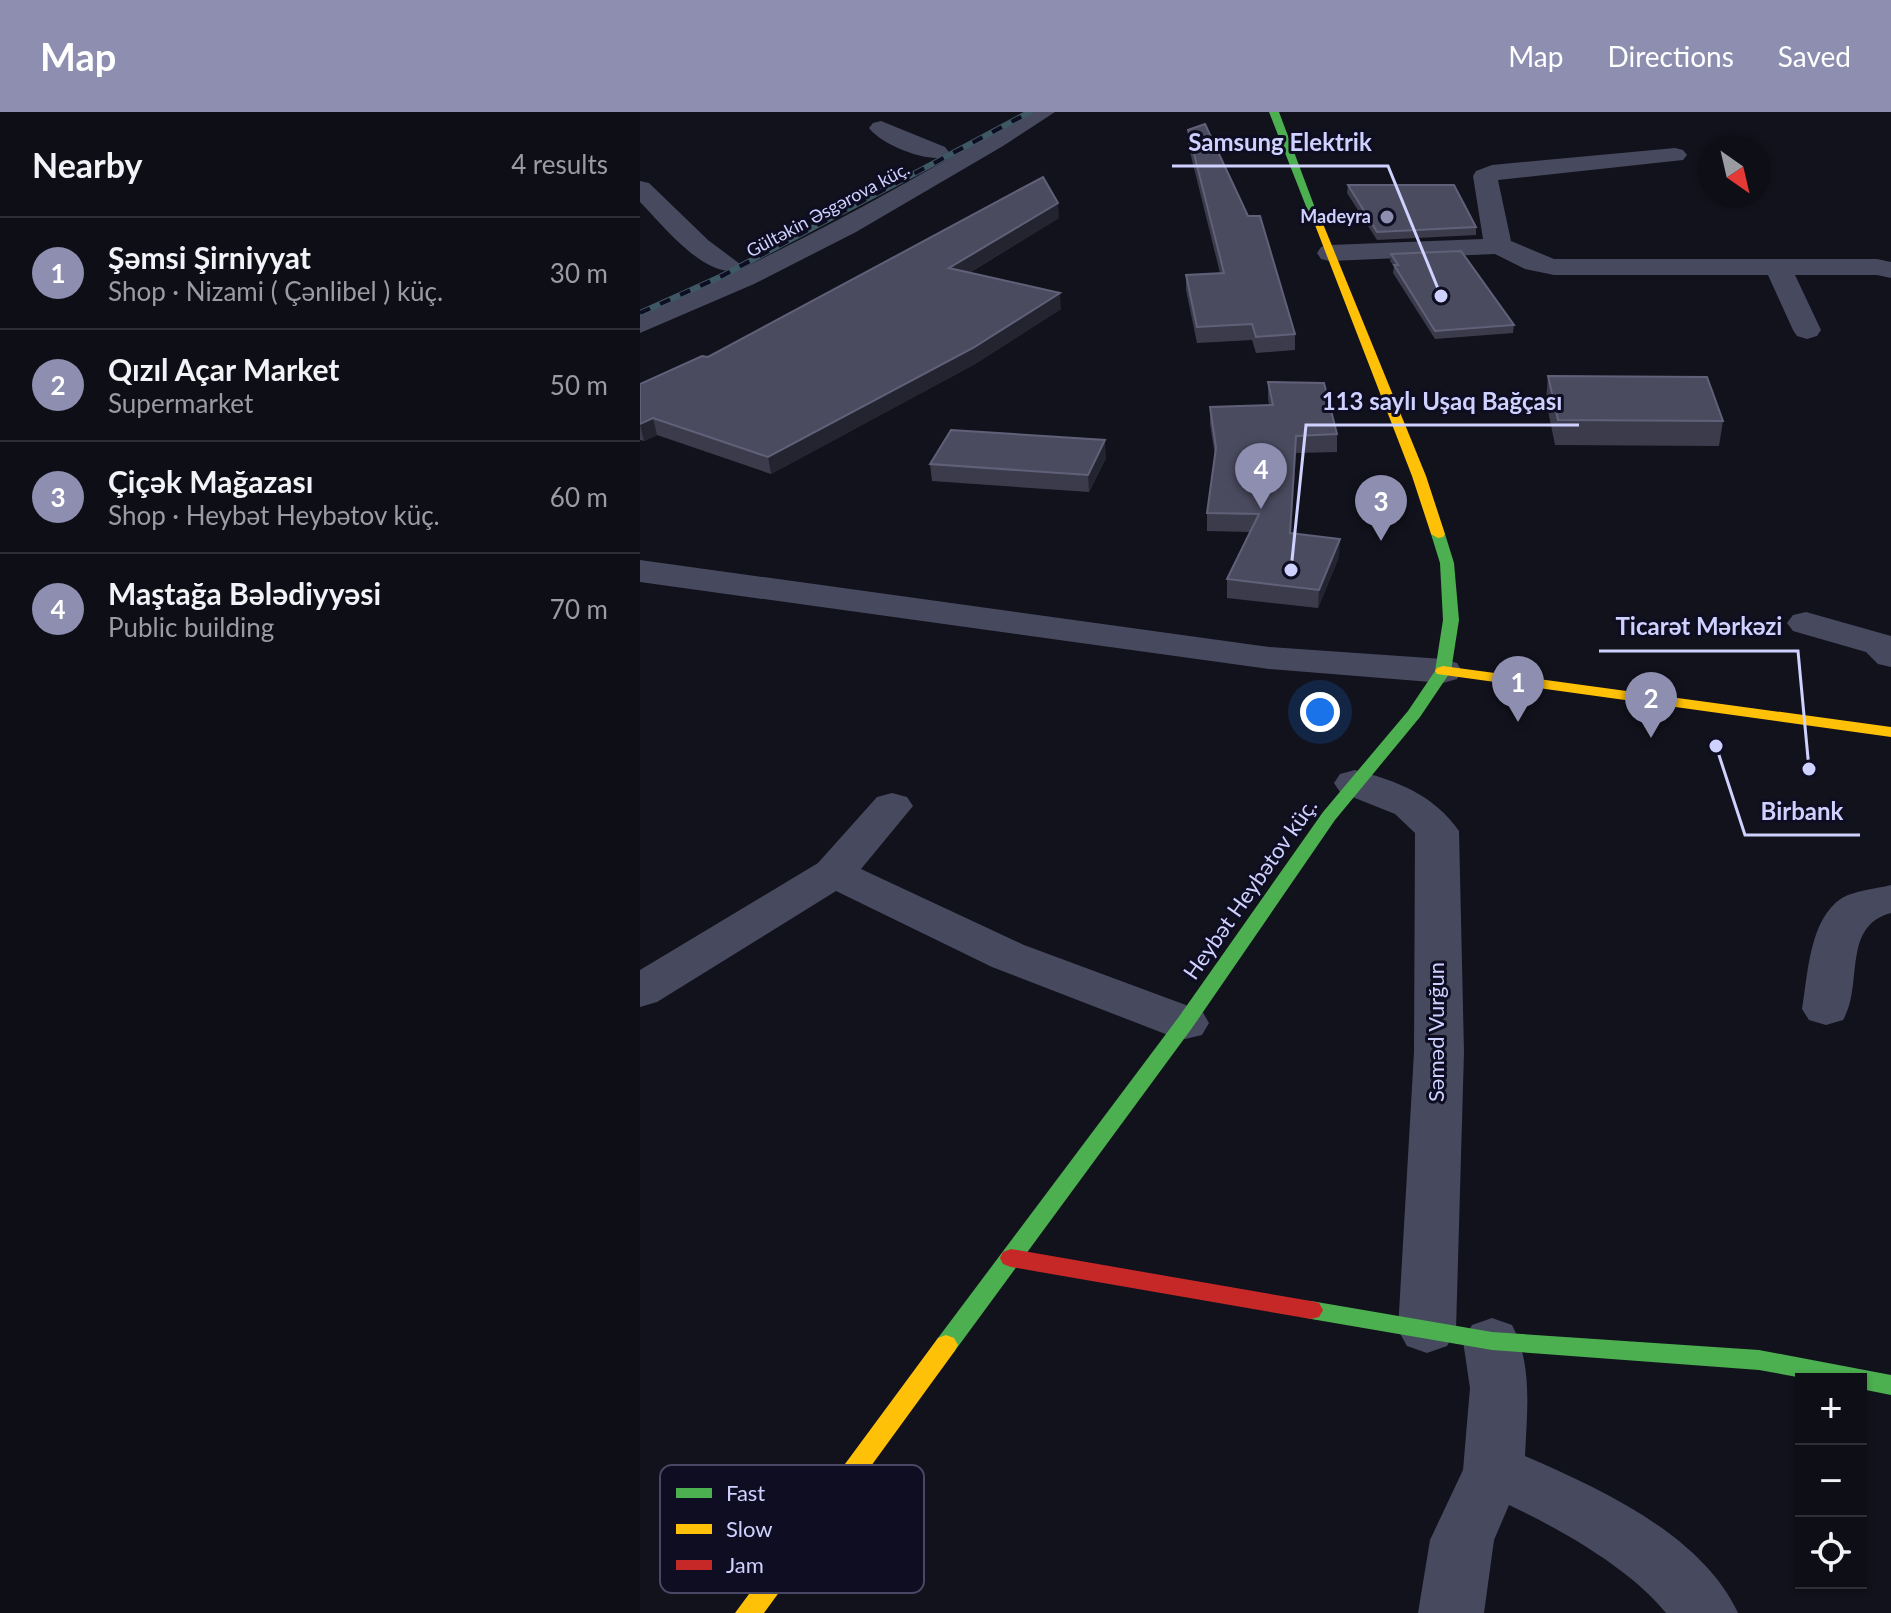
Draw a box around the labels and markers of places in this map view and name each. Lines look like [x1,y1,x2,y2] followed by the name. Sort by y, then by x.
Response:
[1172,118,1388,166] callout: Samsung Elektrik
[1300,205,1371,227] place label: Madeyra
[1378,208,1396,226] marker: Madeyra
[1306,377,1579,425] callout: 113 saylı Uşaq Bağçası
[1235,443,1287,509] pin: 4
[1355,475,1407,541] pin: 3
[1599,603,1798,651] callout: Ticarət Mərkəzi
[1492,656,1544,722] pin: 1
[1625,672,1677,738] pin: 2
[1745,787,1860,835] callout: Birbank

